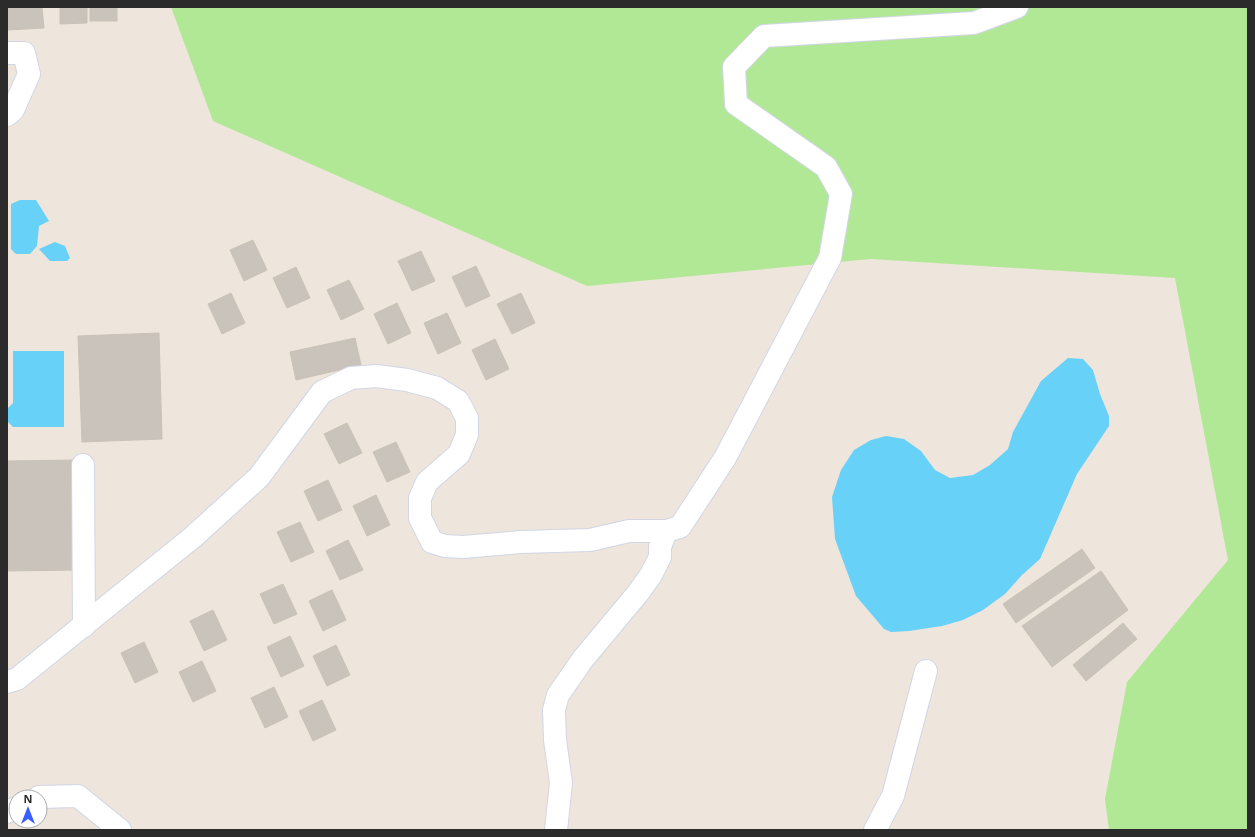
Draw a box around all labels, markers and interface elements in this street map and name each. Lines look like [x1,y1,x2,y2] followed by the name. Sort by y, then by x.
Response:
[8,789,48,829] north arrow
[24,791,32,806] text: N

